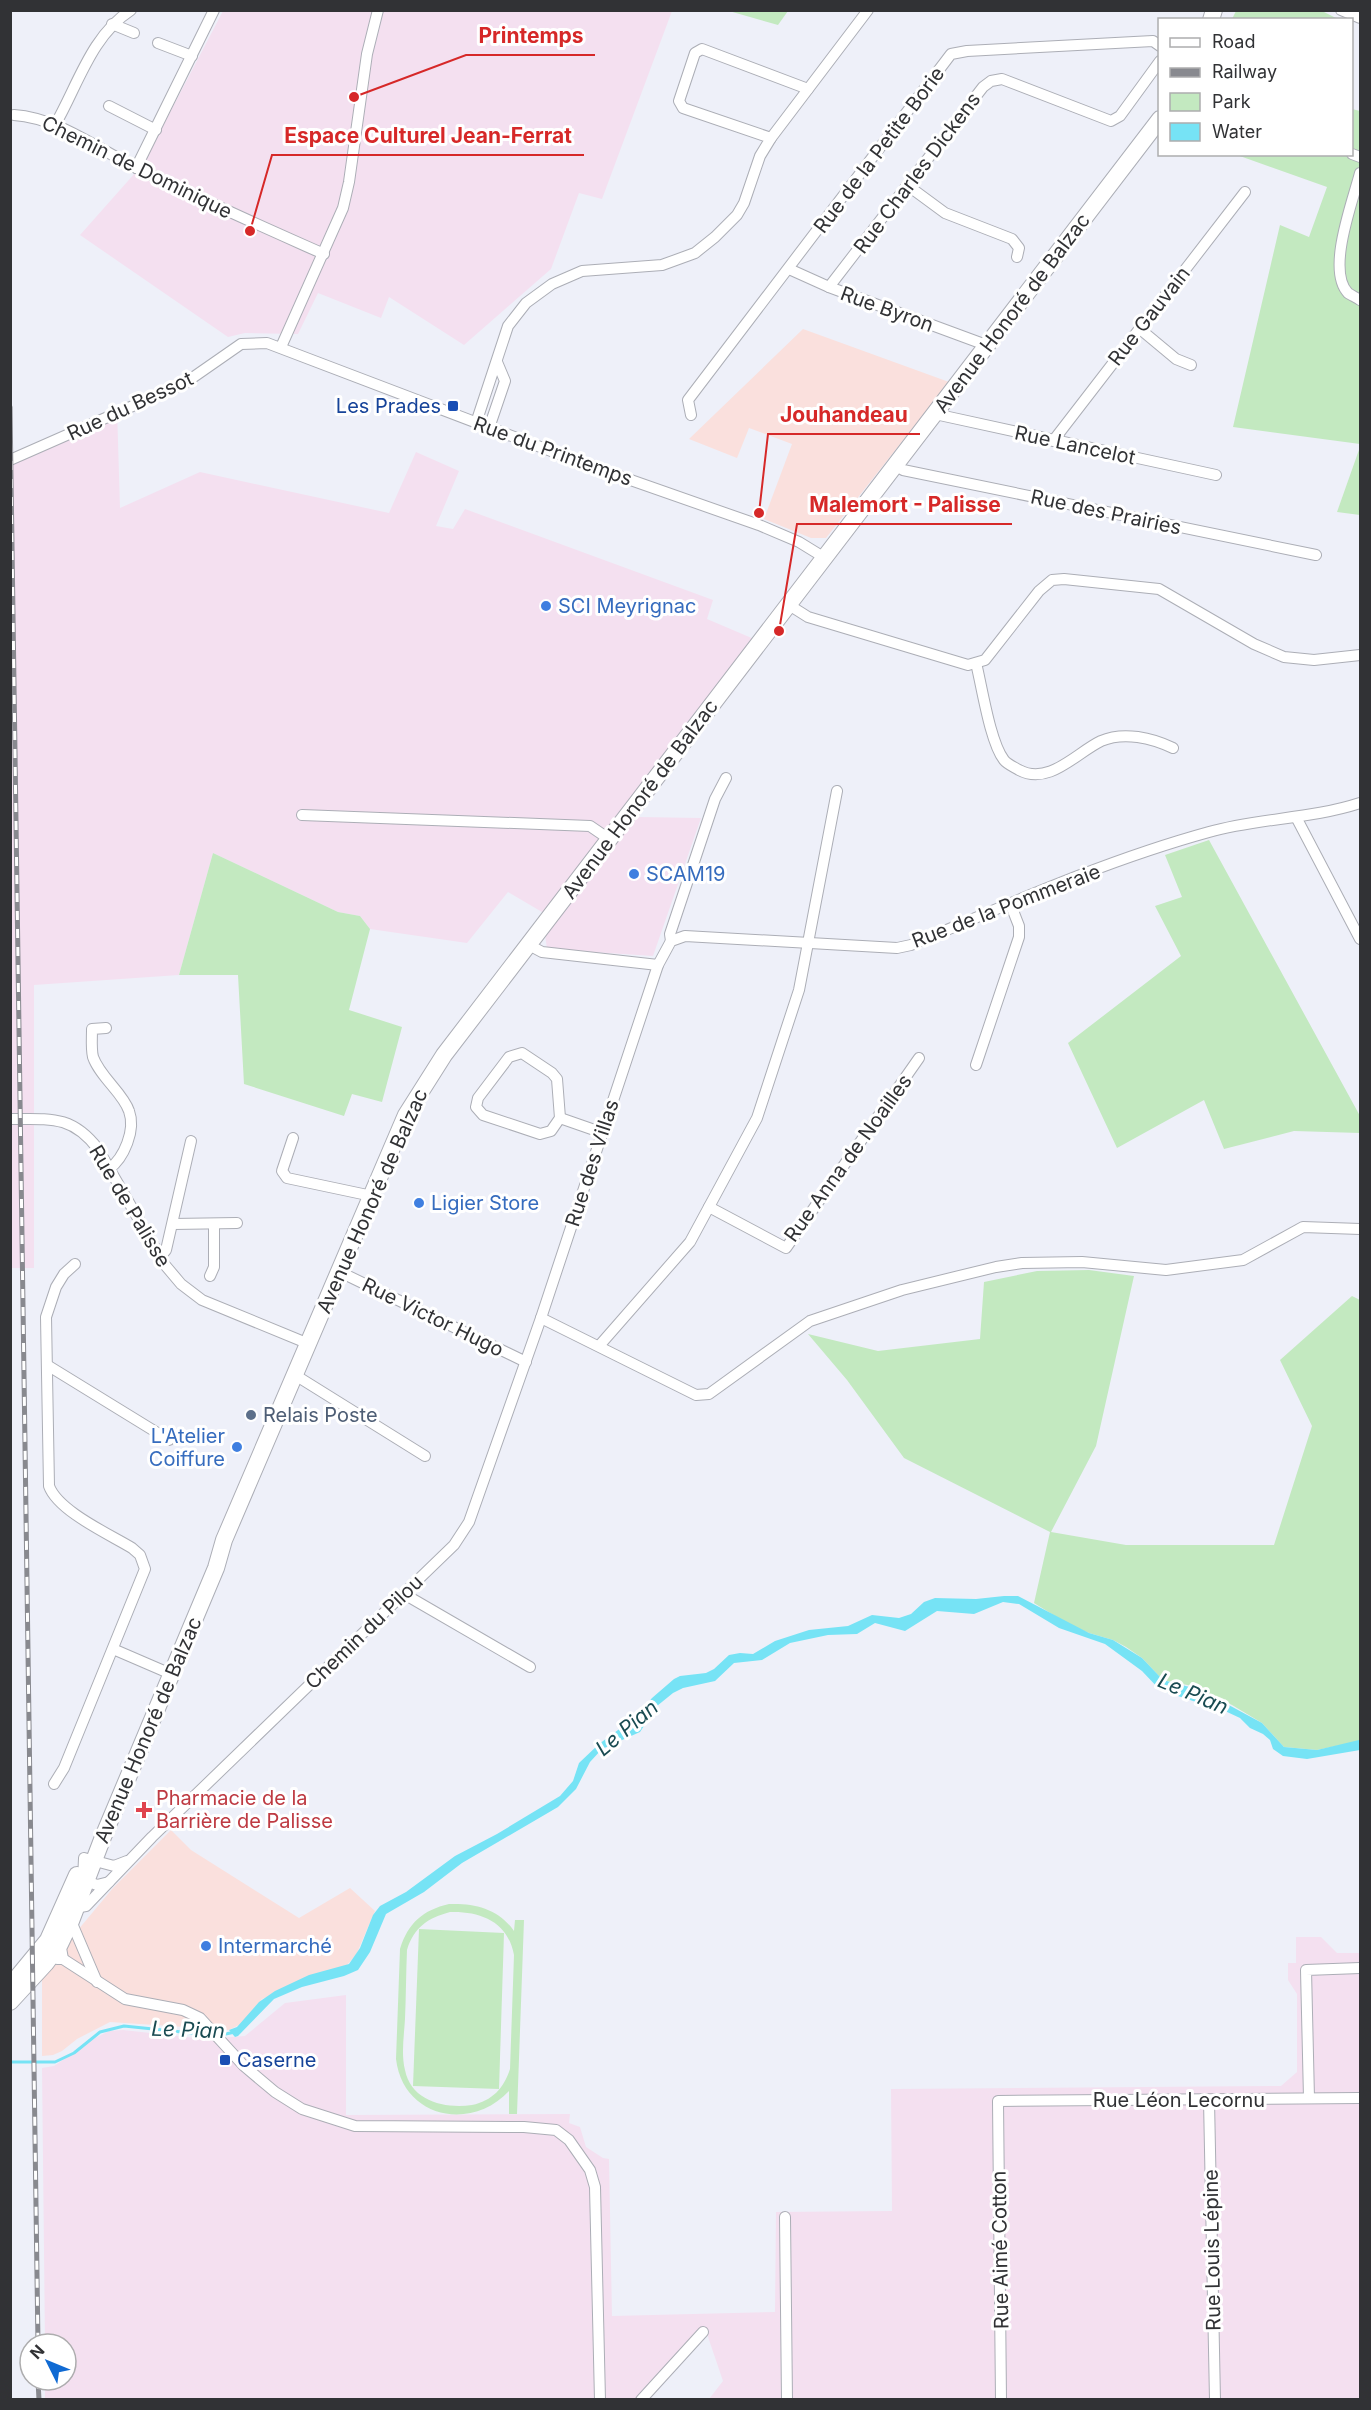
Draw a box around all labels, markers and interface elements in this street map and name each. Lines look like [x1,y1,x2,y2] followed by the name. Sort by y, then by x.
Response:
[466,16,595,55] callout: Printemps
[1158,18,1353,156] legend
[478,23,584,48] text: Printemps
[1212,31,1255,52] text: Road
[1212,61,1277,82] text: Railway
[809,62,949,238] street label: Rue de la Petite Borie
[849,88,985,258] street label: Rue Charles Dickens
[1212,91,1251,112] text: Park
[38,110,236,224] street label: Chemin de Dominique
[272,116,584,155] callout: Espace Culturel Jean-Ferrat
[1212,121,1262,142] text: Water
[284,123,572,148] text: Espace Culturel Jean-Ferrat
[929,209,1095,417] street label: Avenue Honoré de Balzac
[1103,262,1195,370] street label: Rue Gauvain
[837,281,937,337] street label: Rue Byron
[63,366,197,446] street label: Rue du Bessot
[336,394,441,418] place label: Les Prades
[768,395,920,434] callout: Jouhandeau
[446,399,460,413] marker: Les Prades
[780,402,908,427] text: Jouhandeau
[470,411,636,491] street label: Rue du Printemps
[1012,420,1138,470] street label: Rue Lancelot
[1029,484,1183,540] street label: Rue des Prairies
[797,485,1012,524] callout: Malemort - Palisse
[809,492,1001,517] text: Malemort - Palisse
[558,594,696,618] place label: SCI Meyrignac
[539,599,553,613] marker: SCI Meyrignac
[557,695,723,903] street label: Avenue Honoré de Balzac
[908,859,1104,953] street label: Rue de la Pommeraie
[646,862,725,886] place label: SCAM19
[627,867,641,881] marker: SCAM19
[779,1070,917,1246] street label: Rue Anna de Noailles
[312,1085,432,1317] street label: Avenue Honoré de Balzac
[560,1096,624,1230] street label: Rue des Villas
[84,1141,176,1271] street label: Rue de Palisse
[431,1191,539,1215] place label: Ligier Store
[412,1196,426,1210] marker: Ligier Store
[358,1272,508,1362] street label: Rue Victor Hugo
[263,1403,378,1427] place label: Relais Poste
[244,1408,258,1422] marker: Relais Poste
[149,1424,225,1471] place label: L'Atelier Coiffure
[230,1440,244,1454] marker: L'Atelier Coiffure
[300,1570,428,1694] street label: Chemin du Pilou
[89,1613,207,1847] street label: Avenue Honoré de Balzac
[1154,1668,1232,1719] water label: Le Pian
[590,1694,663,1761] water label: Le Pian
[156,1786,333,1833] place label: Pharmacie de la Barrière de Palisse
[137,1803,151,1817] marker: Pharmacie de la Barrière de Palisse
[218,1934,332,1958] place label: Intermarché
[199,1939,213,1953] marker: Intermarché
[151,2016,225,2043] water label: Le Pian
[237,2048,316,2072] place label: Caserne
[218,2053,232,2067] marker: Caserne
[1093,2088,1265,2112] street label: Rue Léon Lecornu
[1199,2169,1225,2331] street label: Rue Louis Lépine
[987,2171,1013,2329] street label: Rue Aimé Cotton
[18,2332,78,2392] north arrow
[26,2340,49,2363] text: N

